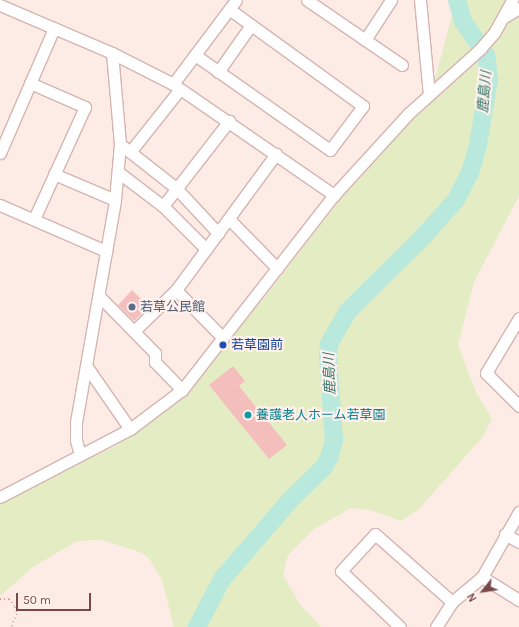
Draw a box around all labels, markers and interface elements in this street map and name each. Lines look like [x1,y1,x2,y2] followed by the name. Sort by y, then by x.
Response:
[475,70,495,114] water label: 鹿島川
[140,299,205,315] place label: 若草公民館
[127,302,137,312] marker: 若草公民館
[231,337,283,353] place label: 若草園前
[218,340,228,350] marker: 若草園前
[321,353,339,395] water label: 鹿島川
[256,407,386,423] place label: 養護老人ホーム若草園
[243,410,253,420] marker: 養護老人ホーム若草園
[463,571,503,611] north arrow
[18,585,93,611] scale bar
[465,591,480,604] text: N
[23,593,51,607] text: 50 m

